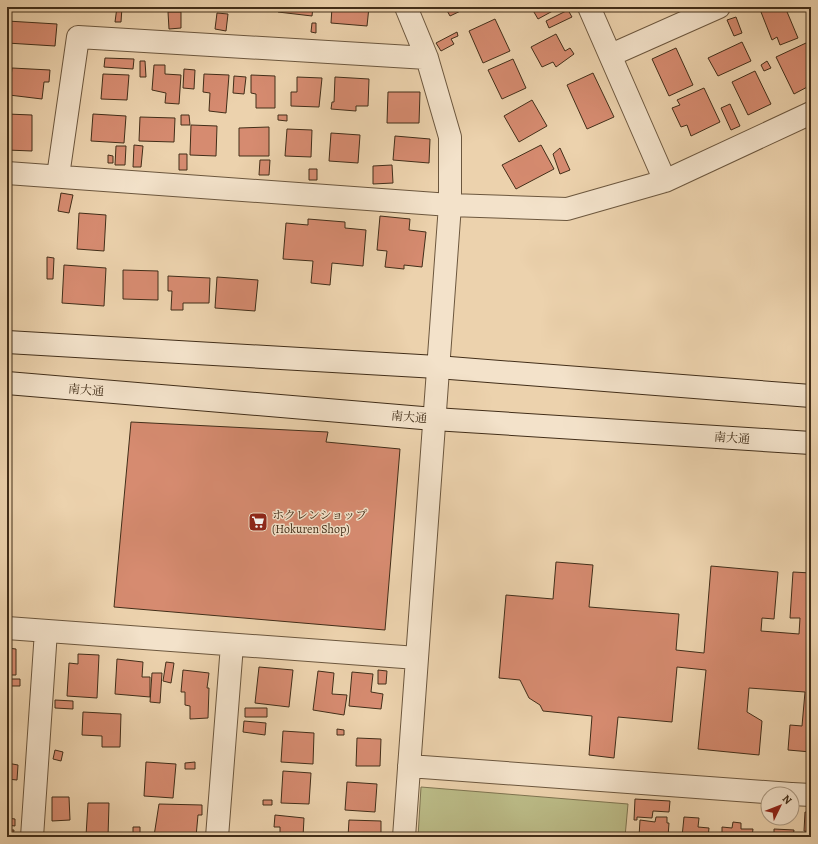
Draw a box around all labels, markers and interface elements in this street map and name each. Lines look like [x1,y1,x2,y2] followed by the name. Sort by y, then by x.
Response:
[67,380,105,400] street label: 南大通
[390,407,428,427] street label: 南大通
[713,429,751,447] street label: 南大通
[272,507,367,537] place label: ホクレンショップ (Hokuren Shop)
[247,511,269,533] supermarket icon: ホクレンショップ (Hokuren Shop)
[760,786,800,826] north arrow
[779,791,795,808] text: N

